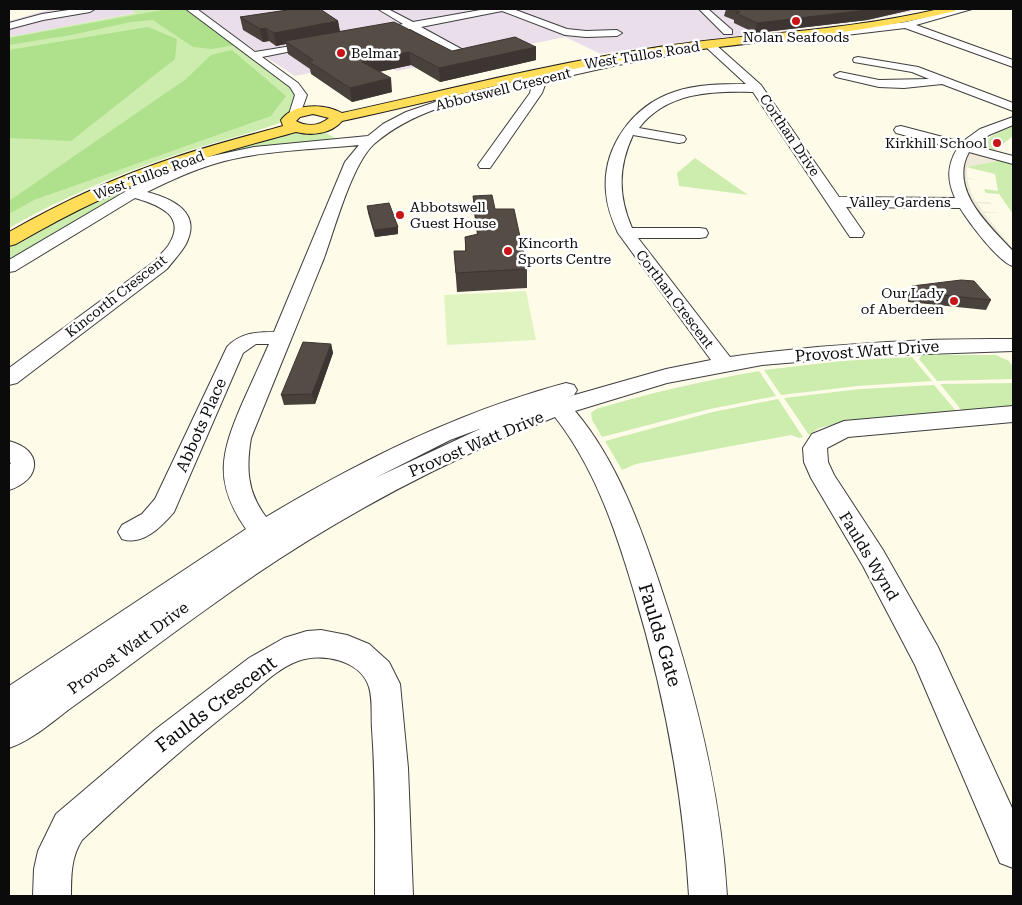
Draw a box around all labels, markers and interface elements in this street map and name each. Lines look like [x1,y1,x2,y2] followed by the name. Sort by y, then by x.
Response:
[790,15,802,27] marker: Nolan Seafoods
[743,29,850,45] place label: Nolan Seafoods
[583,38,701,72] street label: West Tullos Road
[351,45,399,61] place label: Belmar
[335,47,347,59] marker: Belmar
[434,64,572,114] street label: Abbotswell Crescent
[757,91,824,179] street label: Corthan Drive
[885,135,988,151] place label: Kirkhill School
[991,137,1003,149] marker: Kirkhill School
[92,148,207,202] street label: West Tullos Road
[849,194,951,210] street label: Valley Gardens
[410,199,497,231] place label: Abbotswell Guest House
[394,209,406,221] marker: Abbotswell Guest House
[518,235,612,267] place label: Kincorth Sports Centre
[502,245,514,257] marker: Kincorth Sports Centre
[633,247,717,351] street label: Corthan Crescent
[62,252,170,340] street label: Kincorth Crescent
[861,285,945,317] place label: Our Lady of Aberdeen
[948,295,960,307] marker: Our Lady of Aberdeen
[794,336,940,366] street label: Provost Watt Drive
[172,375,230,475] street label: Abbots Place
[406,407,546,481] street label: Provost Watt Drive
[835,508,903,604] street label: Faulds Wynd
[633,581,687,689] street label: Faulds Gate
[64,598,192,698] street label: Provost Watt Drive
[151,651,281,757] street label: Faulds Crescent

